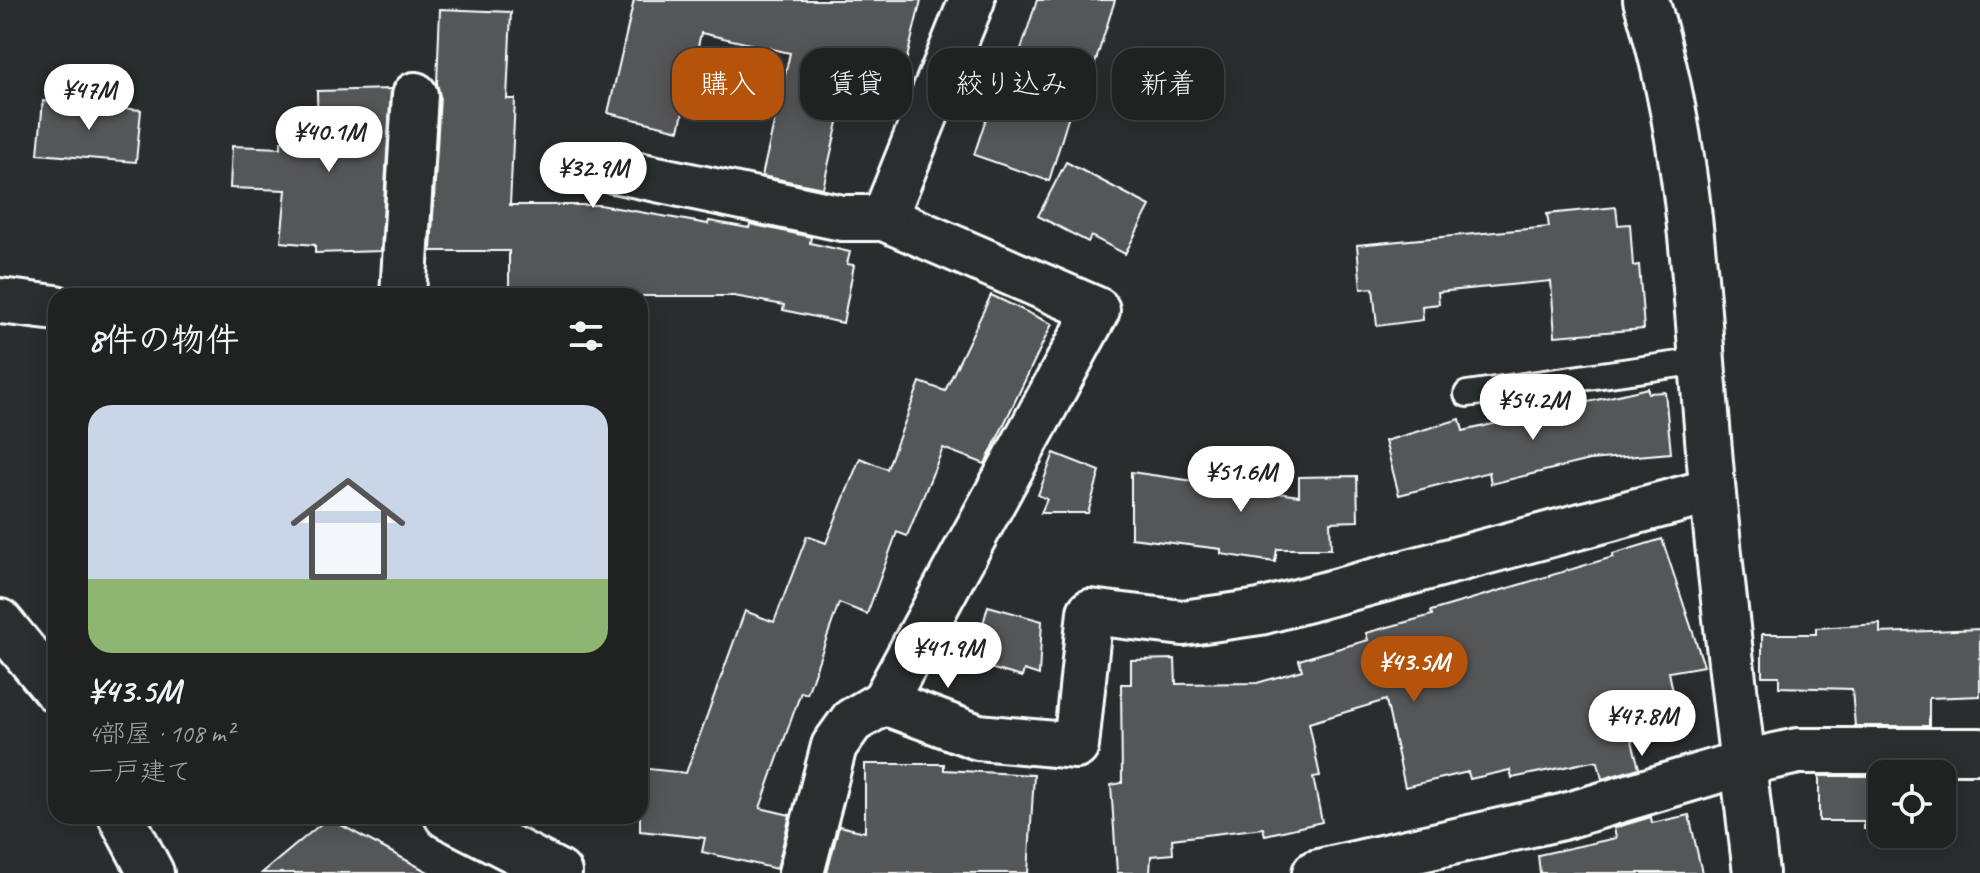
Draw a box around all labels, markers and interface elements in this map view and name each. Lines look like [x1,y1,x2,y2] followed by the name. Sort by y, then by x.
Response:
[672,48,784,120] chip: 購入
[800,48,912,120] chip: 賃貸
[928,48,1096,120] chip: 絞り込み
[1112,48,1224,120] chip: 新着
[42,64,136,132] pin: ¥47M
[62,73,116,106] text: ¥47M
[264,106,394,174] pin: ¥40.1M
[294,115,364,148] text: ¥40.1M
[528,142,658,210] pin: ¥32.9M
[558,151,628,184] text: ¥32.9M
[564,314,608,358] icon: filters
[88,318,239,361] text: 8件の物件
[1468,374,1598,442] pin: ¥54.2M
[1498,383,1568,416] text: ¥54.2M
[1176,446,1306,514] pin: ¥51.6M
[1205,455,1277,488] text: ¥51.6M
[276,457,420,601] icon: home
[883,622,1013,690] pin: ¥41.9M
[913,631,983,664] text: ¥41.9M
[1349,636,1479,704] pin: ¥43.5M
[1379,645,1449,678] text: ¥43.5M
[88,669,180,712] text: ¥43.5M
[1577,690,1707,758] pin: ¥47.8M
[1607,699,1677,732] text: ¥47.8M
[88,717,233,750] text: 4部屋 · 108 m²
[88,755,192,788] text: 一戸建て
[1868,760,1956,848] map controls
[1868,760,1956,848] button: locate

